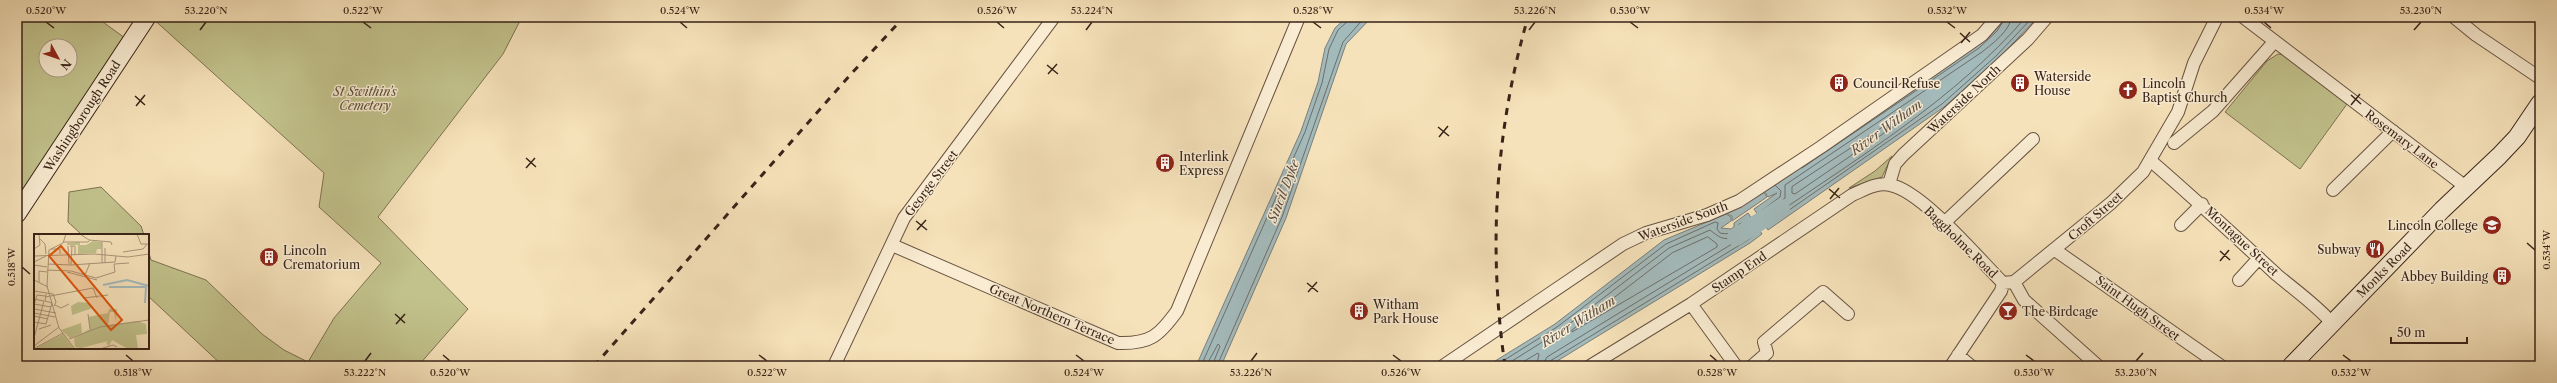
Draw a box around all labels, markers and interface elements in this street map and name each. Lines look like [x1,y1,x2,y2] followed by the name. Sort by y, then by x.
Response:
[26,4,67,17] text: 0.520°W
[185,4,228,17] text: 53.220°N
[343,4,384,17] text: 0.522°W
[660,4,701,17] text: 0.524°W
[977,4,1018,17] text: 0.526°W
[1071,4,1113,17] text: 53.224°N
[1293,4,1334,17] text: 0.528°W
[1514,4,1556,17] text: 53.226°N
[1610,4,1651,17] text: 0.530°W
[1927,4,1968,17] text: 0.532°W
[2244,4,2285,17] text: 0.534°W
[2400,4,2442,17] text: 53.230°N
[38,38,78,78] north arrow
[57,56,74,73] text: N
[40,57,124,175] street label: Washingborough Road
[1924,61,2004,137] street label: Waterside North
[2033,69,2092,98] place label: Waterside House
[1828,72,1850,94] building icon: Council Refuse
[2009,72,2031,94] building icon: Waterside House
[1853,76,1941,91] place label: Council Refuse
[2142,76,2228,105] place label: Lincoln Baptist Church
[2117,79,2139,101] church icon: Lincoln Baptist Church
[332,84,397,113] park label: St Swithin's Cemetery
[1846,96,1925,159] water label: River Witham
[2362,106,2442,172] street label: Rosemary Lane
[901,146,961,219] street label: George Street
[1179,149,1230,178] place label: Interlink Express
[1154,152,1176,174] building icon: Interlink Express
[1263,157,1303,226] water label: Sincil Dyke
[2065,188,2126,244] street label: Croft Street
[1635,198,1730,245] street label: Waterside South
[1921,203,2001,281] street label: Baggholme Road
[2202,203,2282,279] street label: Montague Street
[2481,214,2503,236] school or university icon: Lincoln College
[2388,218,2478,233] place label: Lincoln College
[2540,229,2553,270] text: 0.534°W
[34,234,149,349] inset map
[2364,238,2386,260] restaurant icon: Subway
[2353,239,2415,301] street label: Monks Road
[2317,242,2361,257] place label: Subway
[283,243,360,272] place label: Lincoln Crematorium
[258,246,280,268] building icon: Lincoln Crematorium
[5,247,18,286] text: 0.518°W
[1709,248,1770,296] street label: Stamp End
[2491,265,2513,287] building icon: Abbey Building
[2400,269,2489,284] place label: Abbey Building
[2093,272,2184,344] street label: Saint Hugh Street
[987,281,1117,347] street label: Great Northern Terrace
[1537,292,1618,351] water label: River Witham
[1372,297,1439,326] place label: Witham Park House
[1348,300,1370,322] building icon: Witham Park House
[1997,300,2019,322] bar icon: The Birdcage
[2022,304,2099,319] place label: The Birdcage
[2391,319,2467,345] scale bar
[2397,325,2426,340] text: 50 m
[114,366,153,379] text: 0.518°W
[344,366,386,379] text: 53.222°N
[430,366,471,379] text: 0.520°W
[747,366,788,379] text: 0.522°W
[1064,366,1105,379] text: 0.524°W
[1230,366,1272,379] text: 53.226°N
[1381,366,1422,379] text: 0.526°W
[1697,366,1738,379] text: 0.528°W
[2014,366,2055,379] text: 0.530°W
[2115,366,2157,379] text: 53.230°N
[2331,366,2372,379] text: 0.532°W

